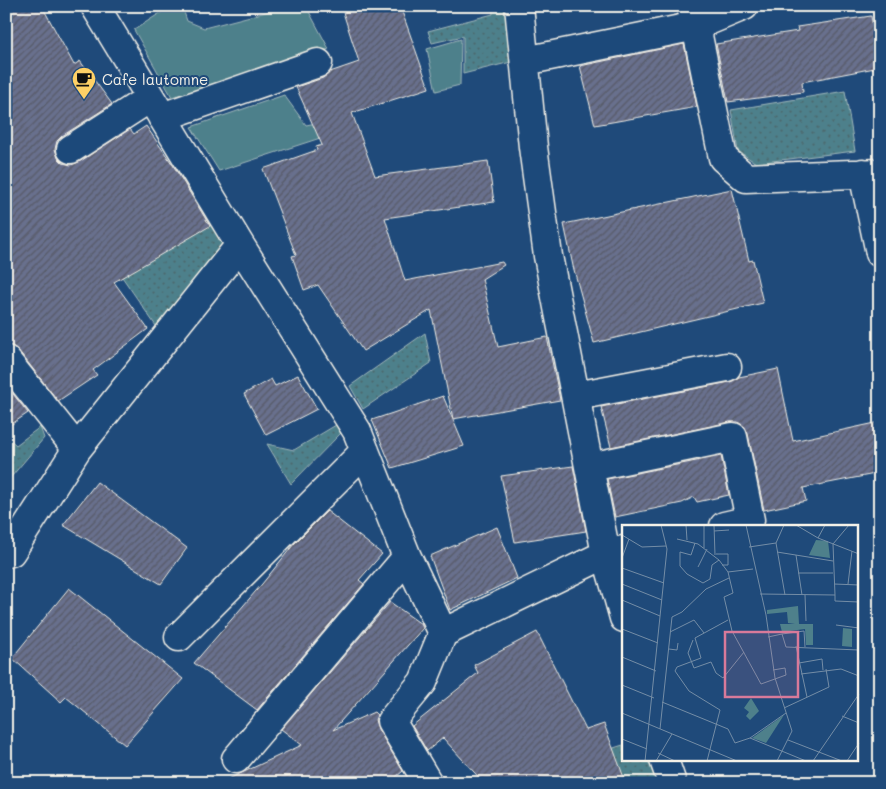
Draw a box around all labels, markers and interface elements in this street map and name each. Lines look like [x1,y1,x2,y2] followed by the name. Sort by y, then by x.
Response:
[71,66,97,100] cafe icon: Cafe lautomne
[102,69,208,89] place label: Cafe lautomne
[622,525,858,762] inset map

